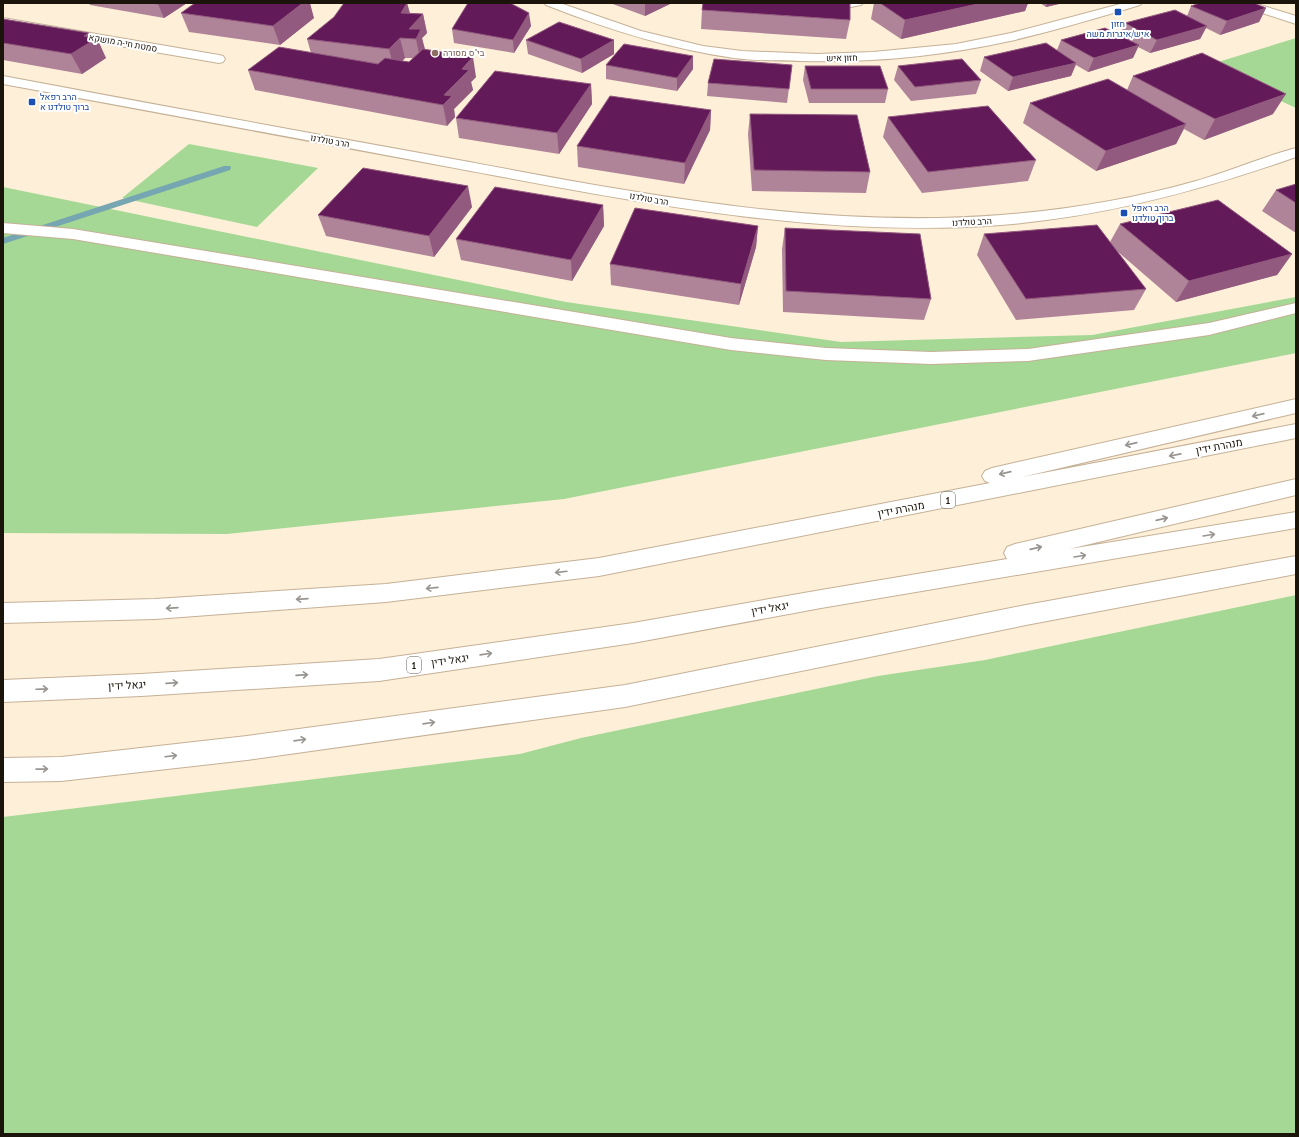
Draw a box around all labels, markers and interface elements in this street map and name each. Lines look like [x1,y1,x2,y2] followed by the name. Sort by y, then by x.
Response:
[1113,7,1123,17] marker: חזון איש/איגרות משה
[1086,18,1150,39] place label: חזון איש/איגרות משה
[88,31,158,54] street label: סמטת חי-ה מושקא
[443,47,485,58] place label: בי"ס מסורה
[430,48,440,58] marker: בי"ס מסורה
[826,52,858,63] street label: חזון איש
[40,91,90,112] place label: הרב רפאל ברוך טולדנו א
[27,97,37,107] marker: הרב רפאל ברוך טולדנו א
[310,132,351,149] street label: הרב טולדנו
[629,190,670,207] street label: הרב טולדנו
[1132,202,1174,223] place label: הרב ראפל ברוך טולדנו
[1119,208,1129,218] marker: הרב ראפל ברוך טולדנו
[952,215,992,228] street label: הרב טולדנו
[1252,411,1265,419] one-way arrow
[1194,435,1244,457] street label: מנהרת ידין
[1125,440,1138,448] one-way arrow
[1169,451,1182,459] one-way arrow
[999,470,1012,478] one-way arrow
[941,492,955,508] road number: 1
[876,498,926,520] street label: מנהרת ידין
[1156,514,1169,522] one-way arrow
[1202,531,1215,539] one-way arrow
[1029,544,1042,552] one-way arrow
[1073,552,1086,560] one-way arrow
[555,568,568,576] one-way arrow
[425,584,438,592] one-way arrow
[296,595,309,602] one-way arrow
[750,598,790,618] street label: יגאל ידין
[166,604,179,612] one-way arrow
[430,650,470,670] street label: יגאל ידין
[479,650,492,658] one-way arrow
[407,657,421,673] road number: 1
[295,671,308,678] one-way arrow
[108,677,146,693] street label: יגאל ידין
[165,679,178,687] one-way arrow
[35,685,48,693] one-way arrow
[422,719,435,727] one-way arrow
[293,736,306,744] one-way arrow
[164,753,177,760] one-way arrow
[35,766,48,773] one-way arrow

